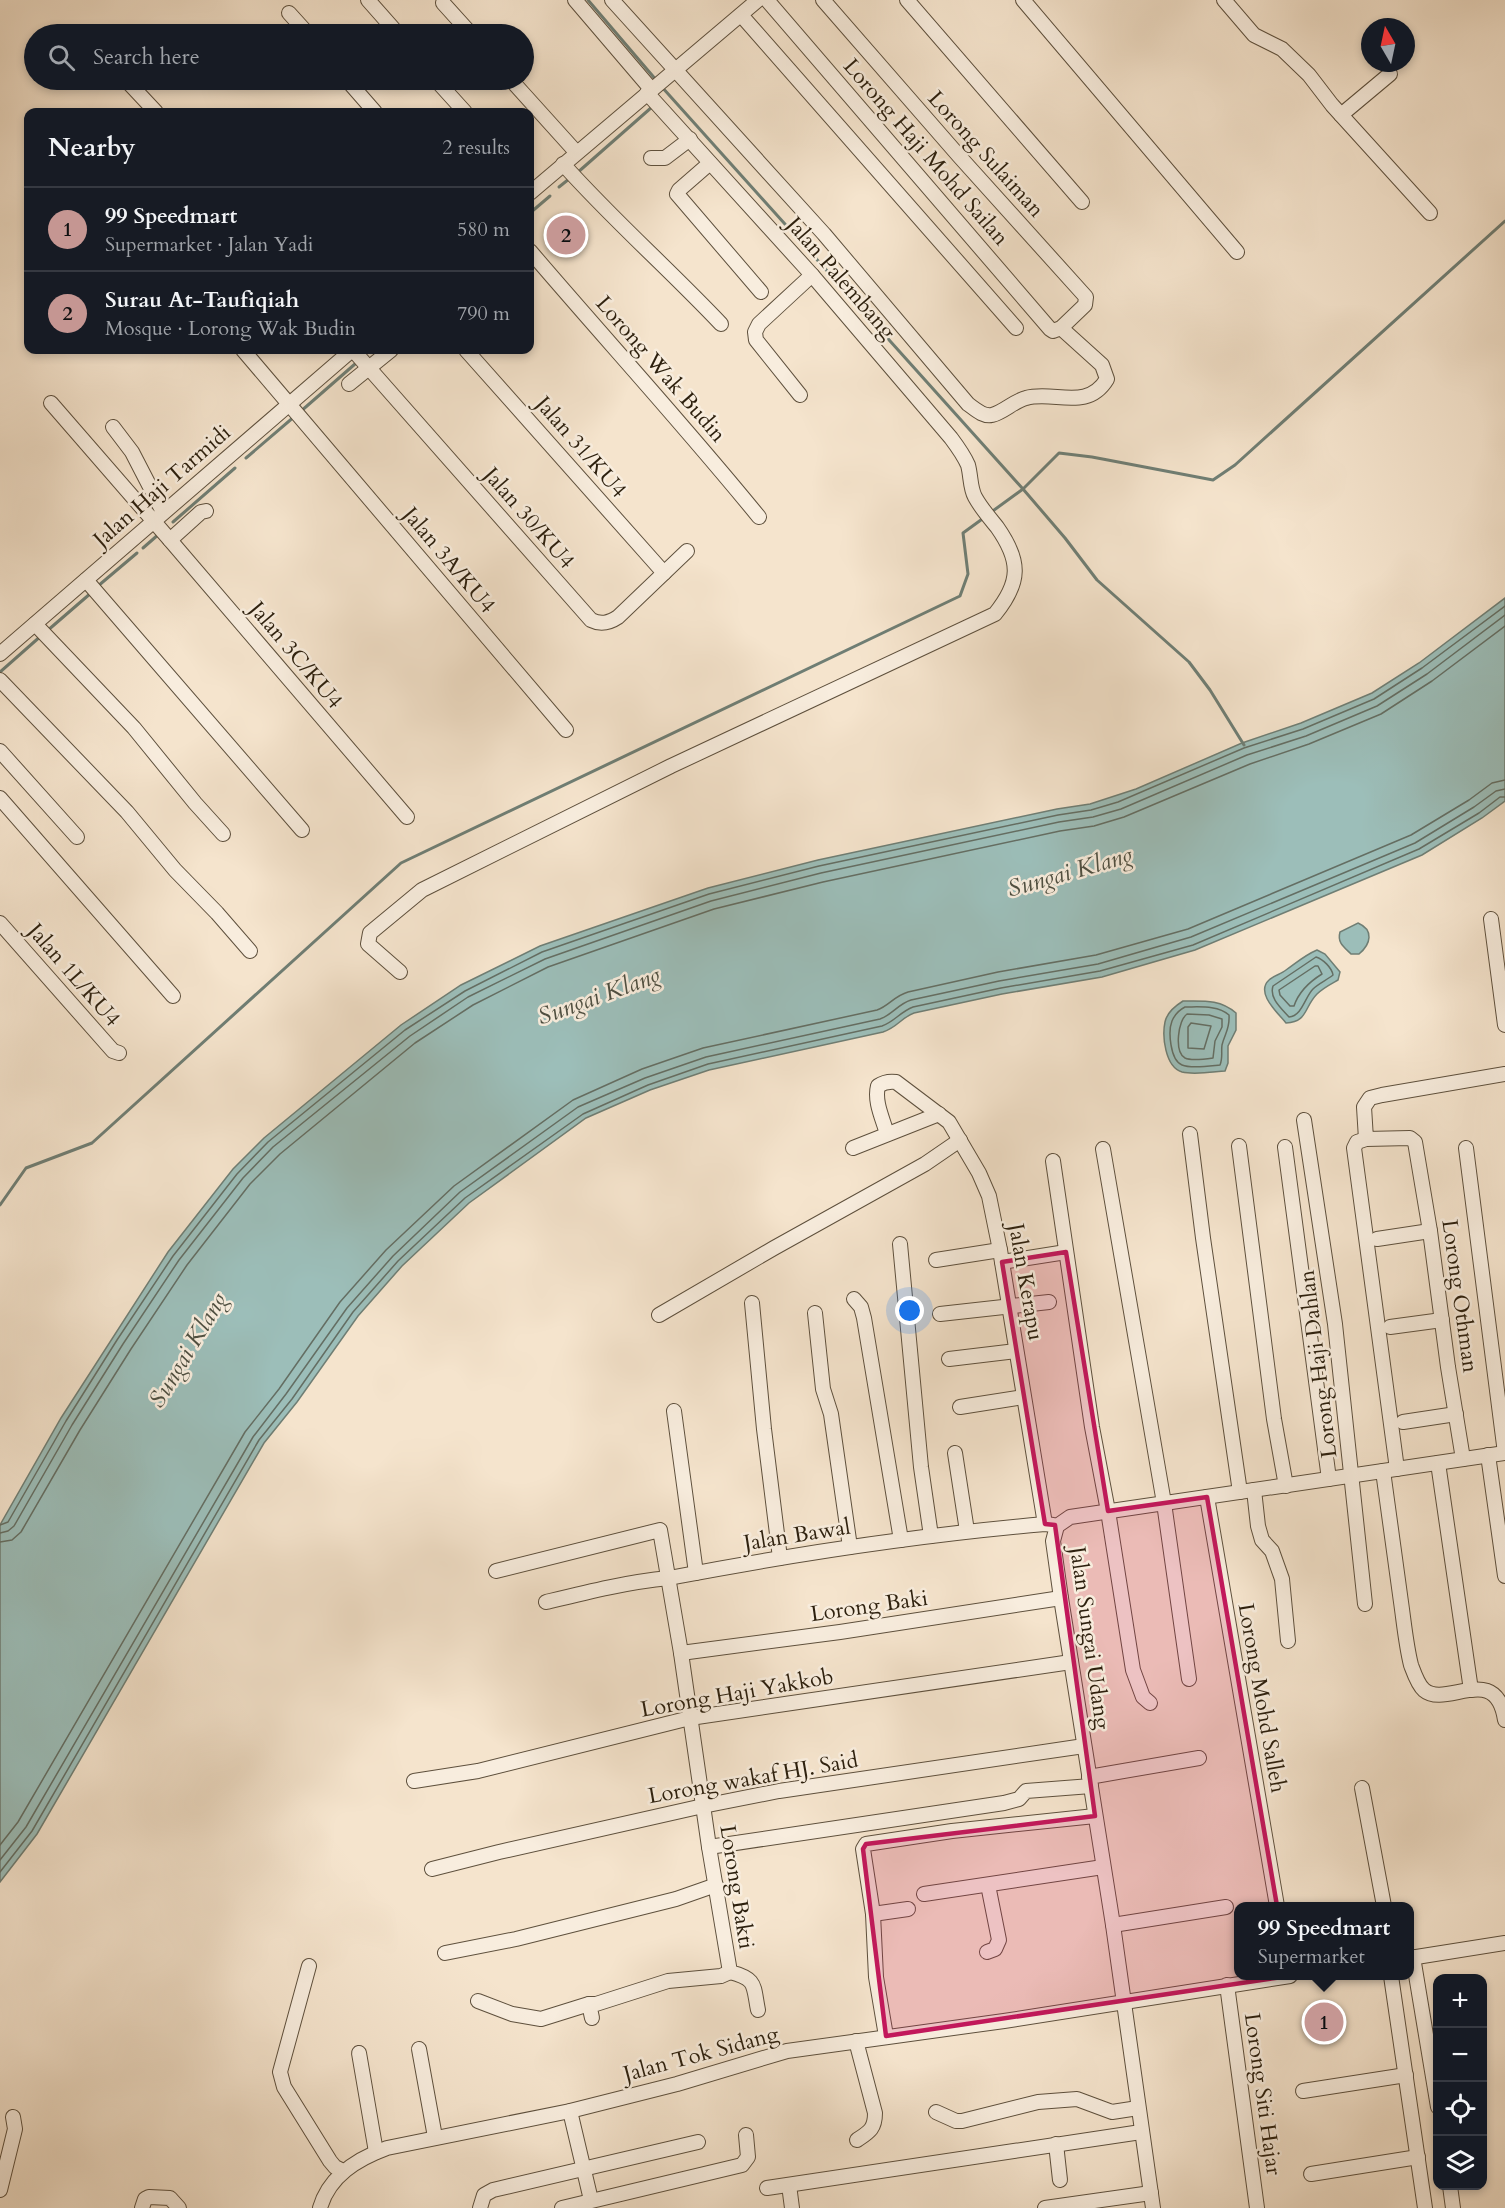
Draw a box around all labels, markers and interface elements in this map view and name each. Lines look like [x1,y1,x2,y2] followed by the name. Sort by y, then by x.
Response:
[1361,18,1415,72] north arrow
[24,24,534,90] search box
[45,41,78,74] icon: search
[93,42,200,72] text: Search here
[836,52,1016,252] street label: Lorong Haji Mohd Sailan
[921,84,1051,224] street label: Lorong Sulaiman
[48,130,136,165] text: Nearby
[442,134,510,161] text: 2 results
[105,201,237,231] text: 99 Speedmart
[777,208,903,346] street label: Jalan Palembang
[546,212,586,258] pin: 2
[62,216,73,243] text: 1
[457,216,510,243] text: 580 m
[105,231,314,258] text: Supermarket · Jalan Yadi
[105,285,299,315] text: Surau At-Taufiqiah
[589,289,733,449] street label: Lorong Wak Budin
[62,300,73,327] text: 2
[457,300,510,327] text: 790 m
[105,315,356,342] text: Mosque · Lorong Wak Budin
[526,387,634,504] street label: Jalan 31/KU4
[85,418,237,556] street label: Jalan Haji Tarmidi
[474,458,582,575] street label: Jalan 30/KU4
[394,498,502,619] street label: Jalan 3A/KU4
[240,593,350,715] street label: Jalan 3C/KU4
[1003,838,1137,906] water label: Sungai Klang
[19,915,127,1033] street label: Jalan 1L/KU4
[533,958,666,1034] water label: Sungai Klang
[1434,1217,1486,1375] street label: Lorong Othman
[1000,1218,1051,1343] street label: Jalan Kerapu
[1292,1268,1344,1460] street label: Lorong Haji Dahlan
[141,1286,236,1414] water label: Sungai Klang
[895,1296,924,1325] your location
[739,1512,853,1559] street label: Jalan Bawal
[1062,1542,1118,1732] street label: Jalan Sungai Udang
[808,1583,930,1629] street label: Lorong Baki
[1231,1601,1293,1795] street label: Lorong Mohd Salleh
[638,1661,836,1725] street label: Lorong Haji Yakkob
[646,1745,861,1811] street label: Lorong wakaf HJ. Said
[712,1823,762,1951] street label: Lorong Bakti
[1234,1902,1414,1980] popup
[1258,1913,1390,1943] text: 99 Speedmart
[1258,1943,1365,1970] text: Supermarket
[1433,1974,1487,2190] map controls
[1433,1974,1487,2028] button: +
[1304,2000,1344,2044] pin: 1
[1237,2011,1289,2178] street label: Lorong Siti Hajar
[617,2019,783,2090] street label: Jalan Tok Sidang
[1433,2028,1487,2082] button: −
[1433,2082,1487,2136] button: locate
[1433,2136,1487,2190] button: layers

